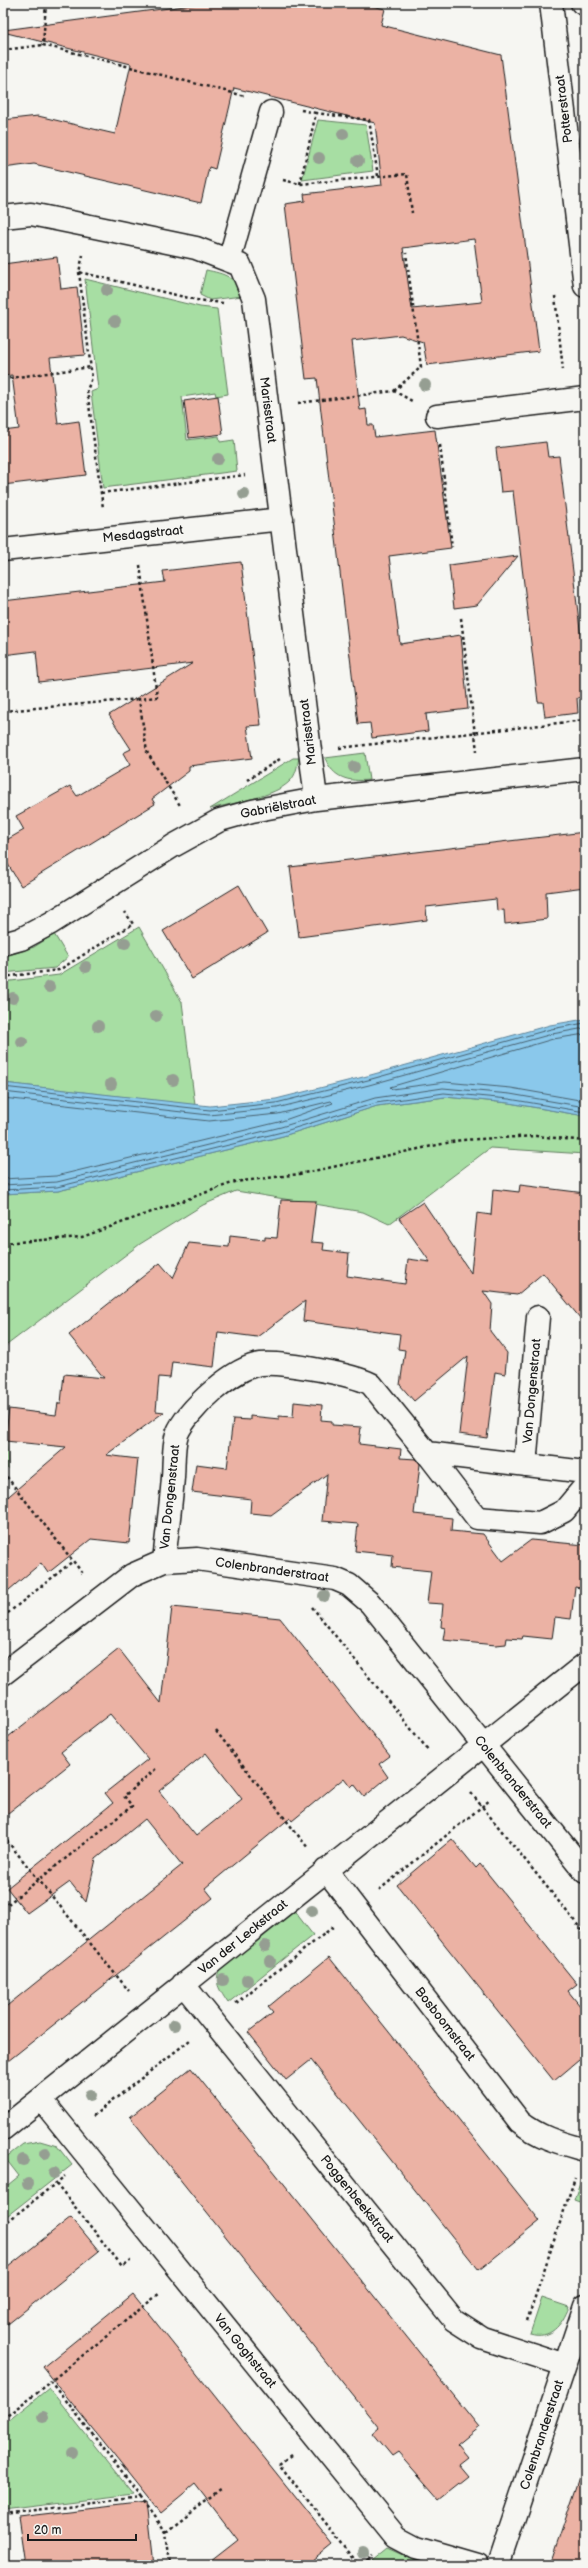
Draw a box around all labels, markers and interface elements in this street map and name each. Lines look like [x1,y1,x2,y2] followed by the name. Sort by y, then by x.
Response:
[552,74,576,144] street label: Potterstraat
[256,376,280,444] street label: Marisstraat
[102,522,184,546] street label: Mesdagstraat
[296,698,320,766] street label: Marisstraat
[239,792,317,822] street label: Gabriëlstraat
[519,1338,545,1444] street label: Van Dongenstraat
[157,1444,183,1550] street label: Van Dongenstraat
[214,1554,330,1586] street label: Colenbranderstraat
[471,1732,555,1832] street label: Colenbranderstraat
[195,1896,291,1978] street label: Van der Leckstraat
[411,1984,479,2064] street label: Bosboomstraat
[317,2152,397,2246] street label: Poggenbeekstraat
[210,2311,280,2391] street label: Van Goghstraat
[517,2378,567,2492] street label: Colenbranderstraat
[28,2516,136,2542] scale bar
[34,2523,61,2538] text: 20 m

